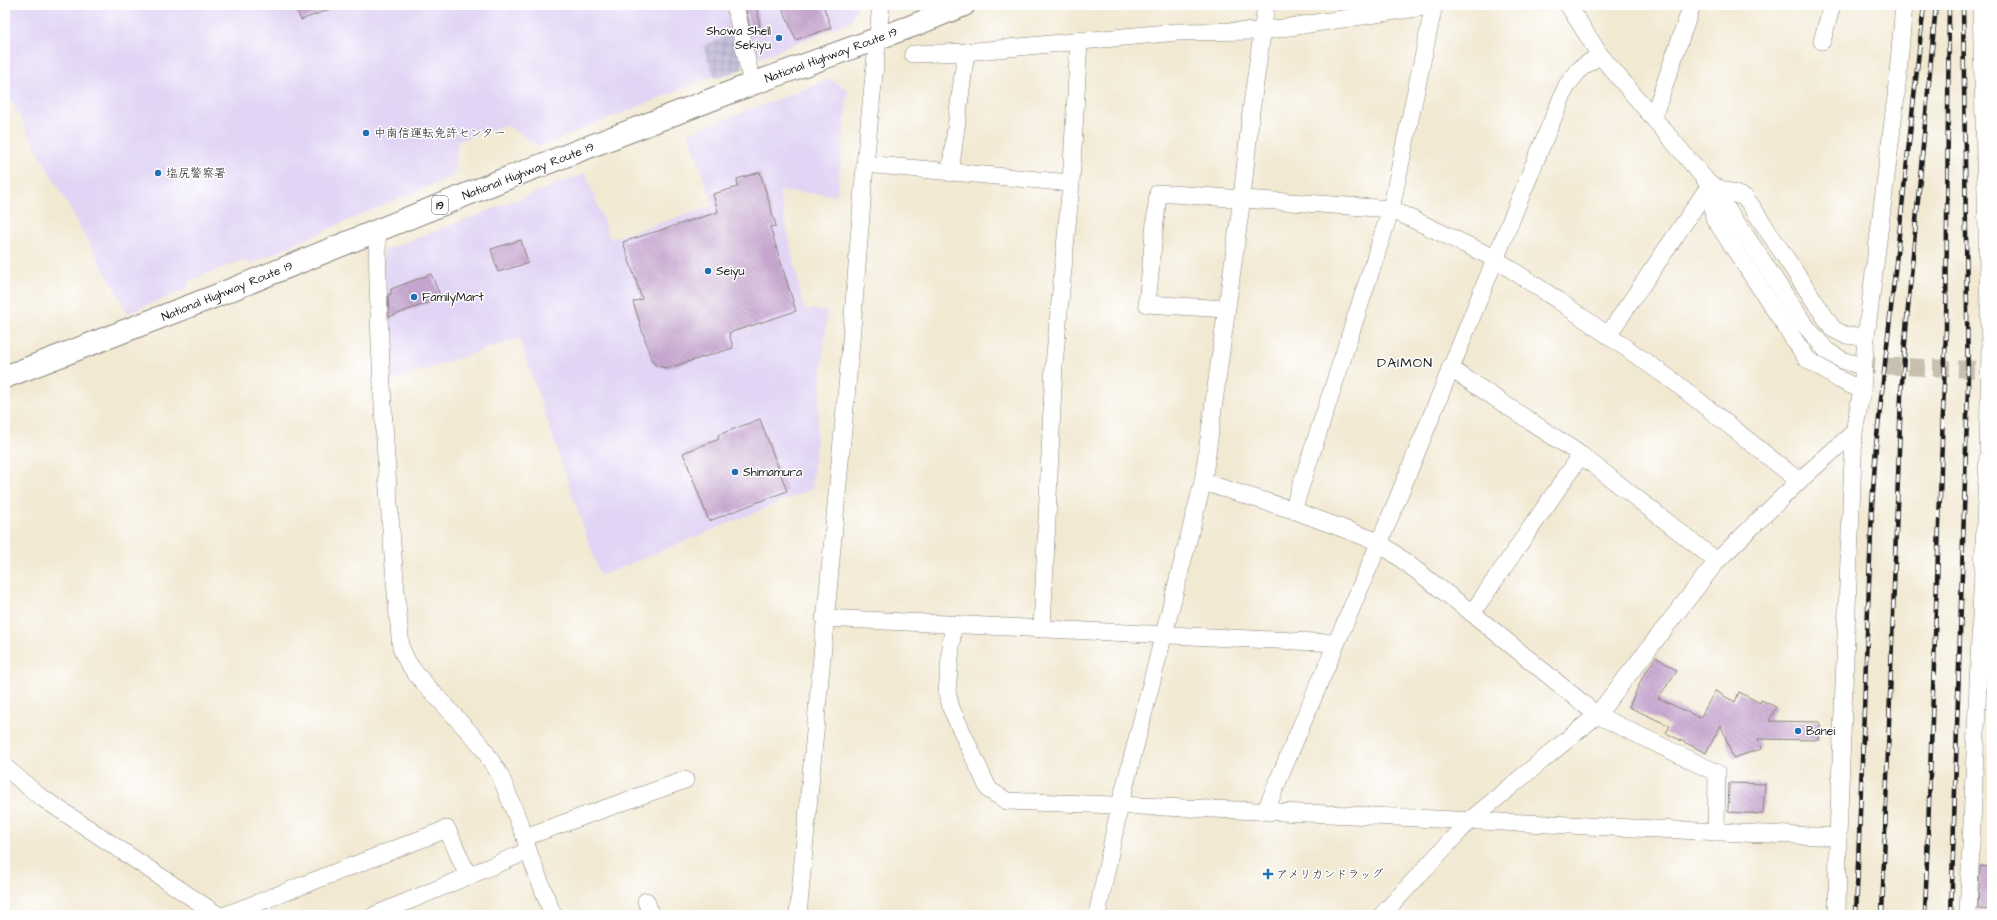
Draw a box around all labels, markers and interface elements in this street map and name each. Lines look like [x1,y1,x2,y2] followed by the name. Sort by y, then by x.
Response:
[706,23,771,55] place label: Showa Shell Sekiyu
[762,23,900,88] street label: National Highway Route 19
[774,33,784,43] marker: Showa Shell Sekiyu
[374,125,506,142] place label: 中南信運転免許センター
[361,128,371,138] marker: 中南信運転免許センター
[460,138,597,205] street label: National Highway Route 19
[166,165,226,182] place label: 塩尻警察署
[153,168,163,178] marker: 塩尻警察署
[432,196,448,214] road number: 19
[159,257,296,327] street label: National Highway Route 19
[716,263,745,281] place label: Seiyu
[703,266,713,276] marker: Seiyu
[422,289,484,307] place label: FamilyMart
[409,292,419,302] marker: FamilyMart
[1377,353,1433,373] district label: DAIMON
[743,464,802,481] place label: Shimamura
[730,467,740,477] marker: Shimamura
[1806,723,1835,740] place label: Banei
[1793,726,1803,736] marker: Banei
[1276,866,1384,883] place label: アメリカンドラッグ
[1263,869,1273,879] marker: アメリカンドラッグ

